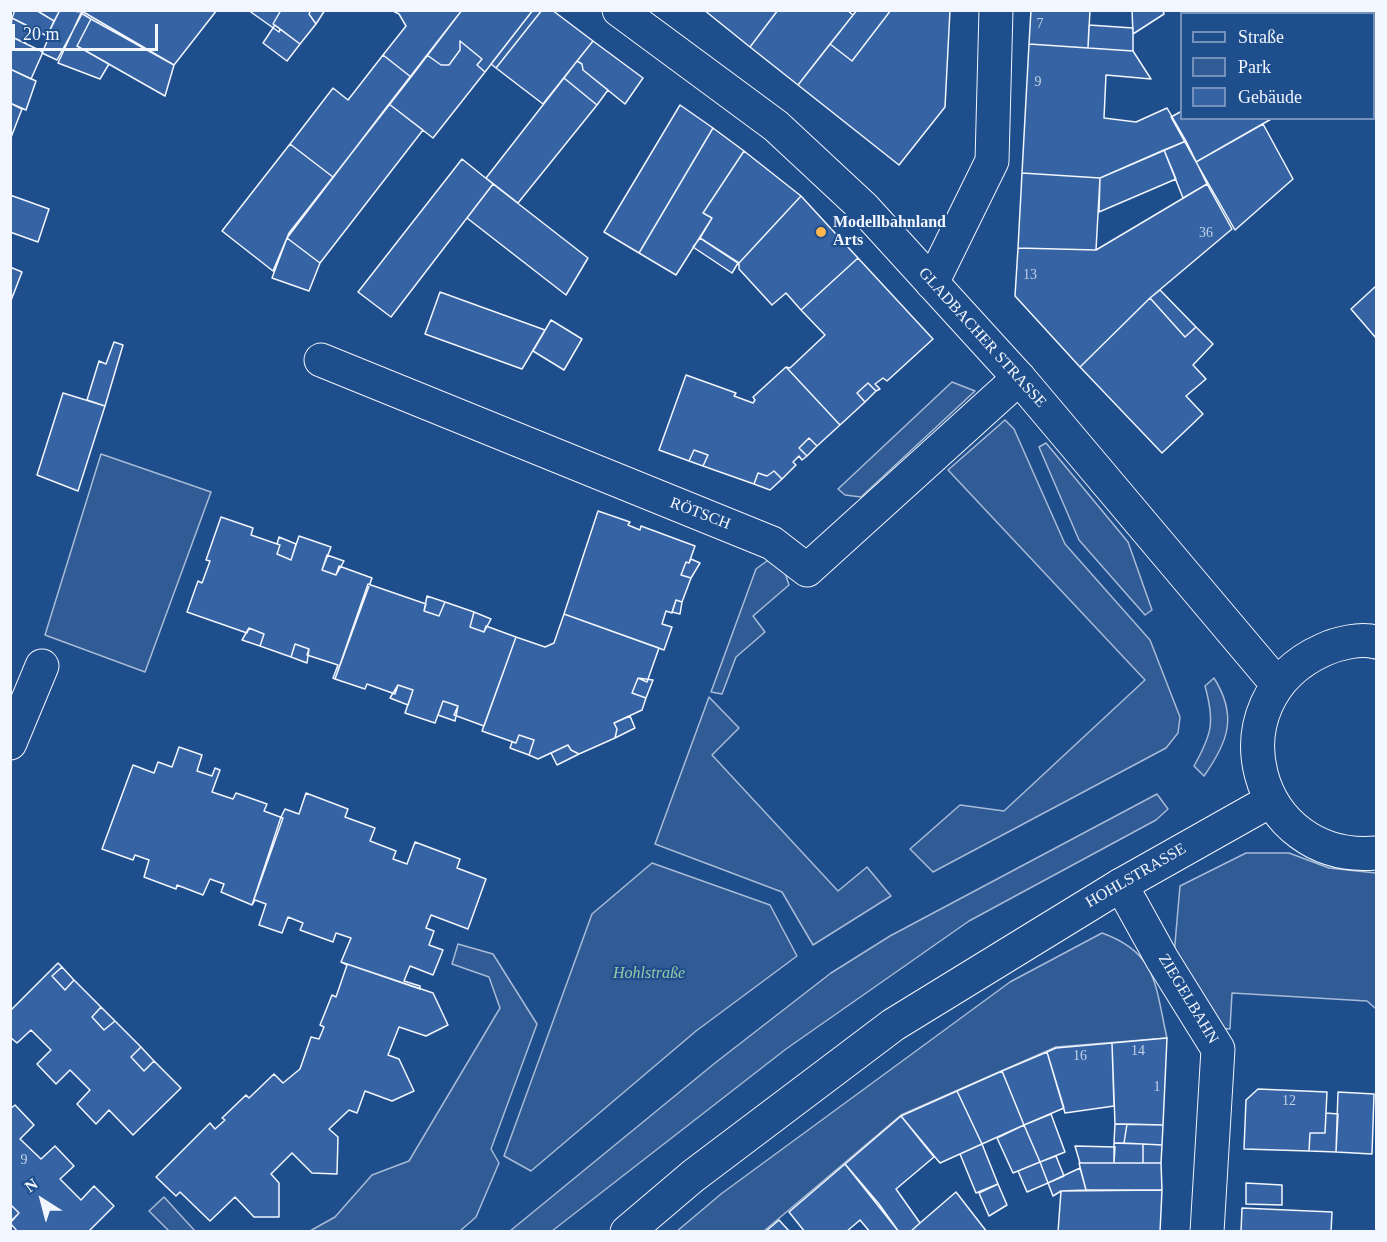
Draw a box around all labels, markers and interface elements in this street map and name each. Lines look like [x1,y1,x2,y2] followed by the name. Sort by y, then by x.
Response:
[15,12,160,50] scale bar
[1180,12,1375,120] legend
[1036,16,1044,32] house number: 7
[23,24,60,44] text: 20 m
[1238,27,1284,47] text: Straße
[1238,57,1271,77] text: Park
[1034,74,1042,90] house number: 9
[1238,87,1302,107] text: Gebäude
[833,213,946,251] place label: Modellbahnland Arts
[814,225,828,239] marker: Modellbahnland Arts
[1199,225,1213,241] house number: 36
[914,264,1050,412] street label: GLADBACHER STRASSE
[1023,267,1037,283] house number: 13
[667,494,733,534] street label: RÖTSCH
[1082,839,1190,913] street label: HOHLSTRASSE
[1154,951,1222,1047] street label: ZIEGELBAHN
[613,964,685,984] park label: Hohlstraße
[1131,1043,1145,1059] house number: 14
[1073,1048,1087,1064] house number: 16
[1154,1079,1160,1095] house number: 1
[1282,1093,1296,1109] house number: 12
[20,1152,28,1168] house number: 9
[12,1170,72,1230] north arrow
[21,1175,41,1195] text: N

